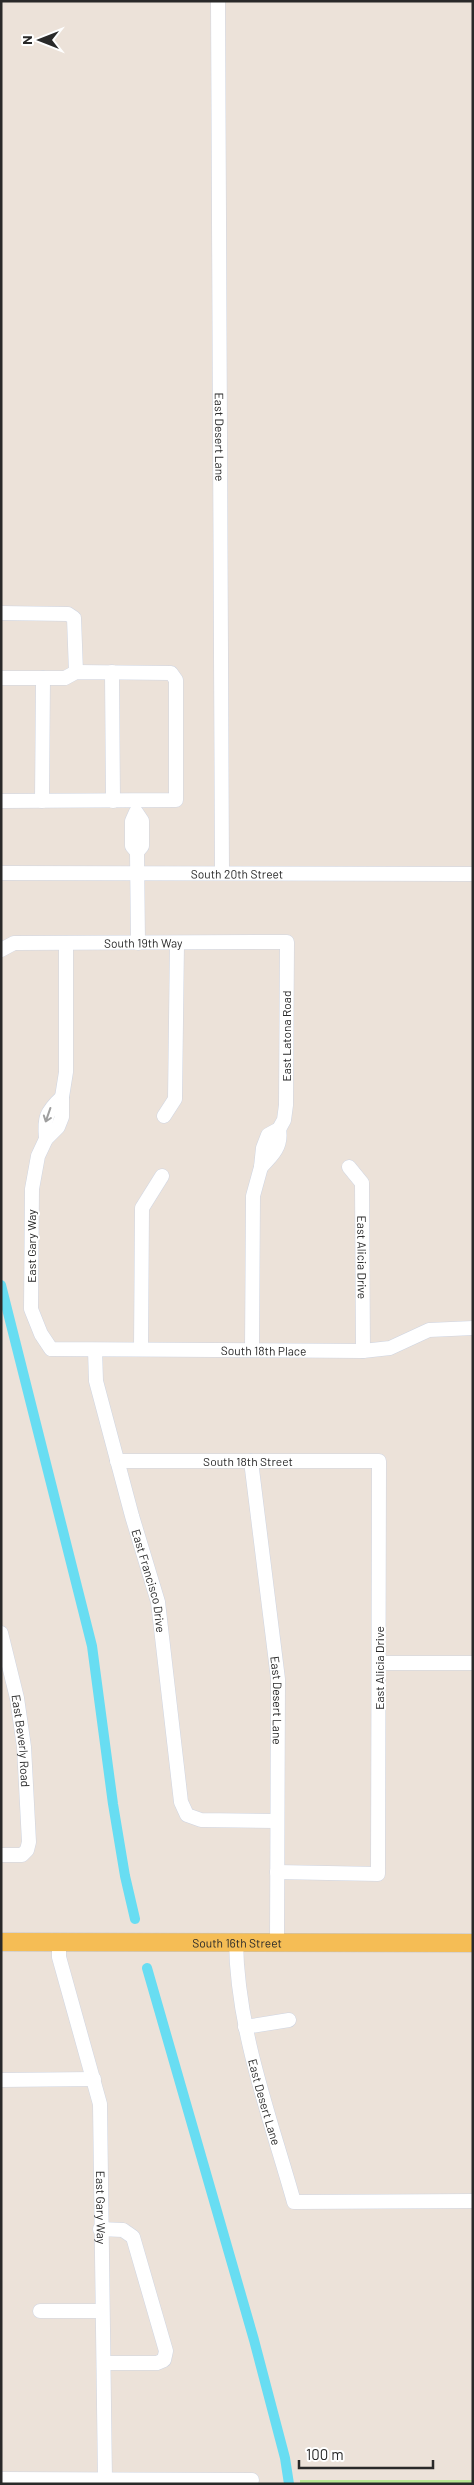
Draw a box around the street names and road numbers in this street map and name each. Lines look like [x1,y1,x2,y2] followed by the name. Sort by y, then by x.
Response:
[213,392,227,482] street label: East Desert Lane
[191,866,283,881] street label: South 20th Street
[104,935,183,950] street label: South 19th Way
[279,990,293,1082] street label: East Latona Road
[24,1209,38,1283] street label: East Gary Way
[355,1215,370,1299] street label: East Alicia Drive
[221,1343,306,1358] street label: South 18th Place
[203,1454,293,1468] street label: South 18th Street
[129,1527,168,1633] street label: East Francisco Drive
[372,1626,386,1710] street label: East Alicia Drive
[268,1655,285,1745] street label: East Desert Lane
[10,1693,33,1788] street label: East Beverly Road
[192,1935,282,1950] street label: South 16th Street
[246,2057,284,2147] street label: East Desert Lane
[94,2170,109,2245] street label: East Gary Way

